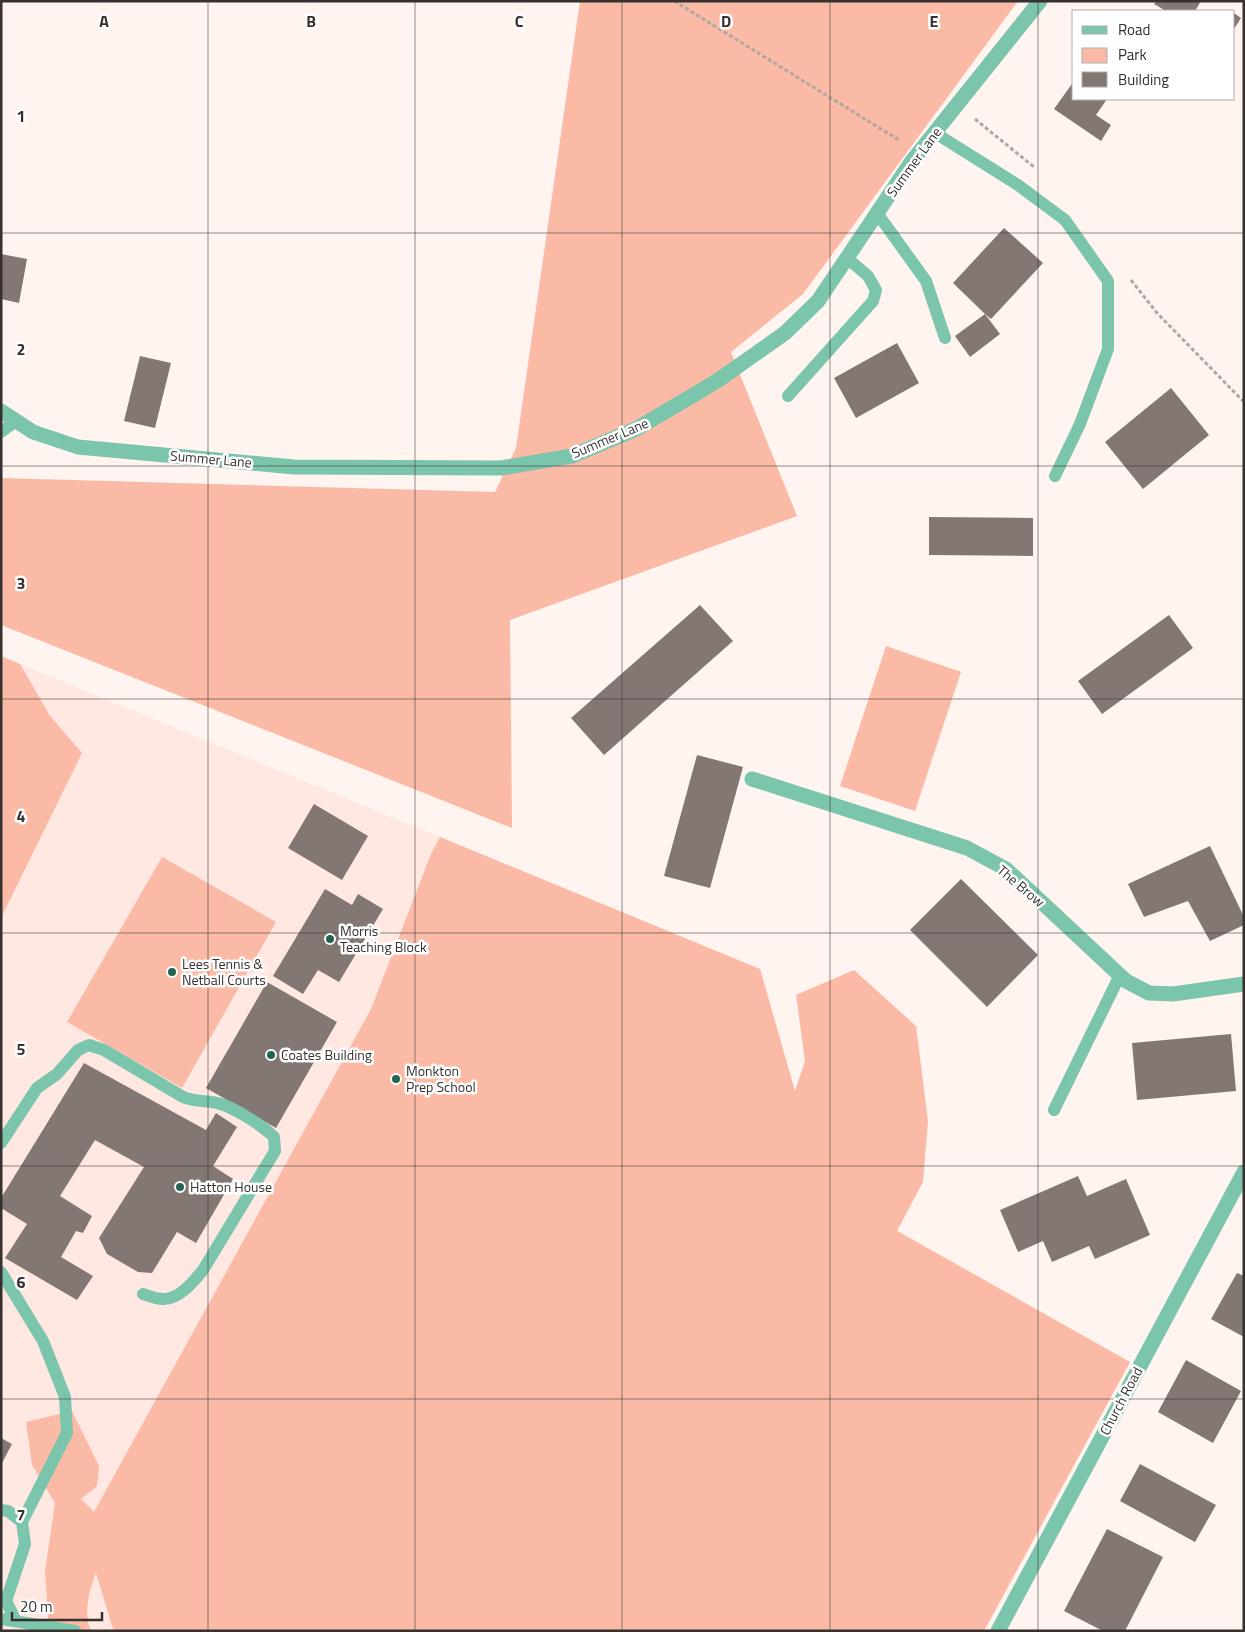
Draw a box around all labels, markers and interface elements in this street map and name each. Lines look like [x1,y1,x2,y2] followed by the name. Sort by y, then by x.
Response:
[99,9,109,33] text: A
[306,9,316,33] text: B
[515,9,524,33] text: C
[721,9,731,33] text: D
[930,9,939,33] text: E
[1072,10,1235,100] legend
[1118,18,1150,41] text: Road
[1118,43,1147,66] text: Park
[1118,68,1169,91] text: Building
[17,104,25,128] text: 1
[881,122,946,201] street label: Summer Lane
[17,337,25,361] text: 2
[568,412,652,463] street label: Summer Lane
[169,444,253,473] street label: Summer Lane
[17,571,25,595] text: 3
[17,804,26,828] text: 4
[993,859,1050,912] street label: The Brow
[340,920,427,957] place label: Morris Teaching Block
[324,933,336,945] marker: Morris Teaching Block
[182,953,266,990] place label: Lees Tennis & Netball Courts
[166,966,178,978] marker: Lees Tennis & Netball Courts
[17,1037,26,1061] text: 5
[281,1044,372,1065] place label: Coates Building
[265,1049,277,1061] marker: Coates Building
[406,1060,476,1097] place label: Monkton Prep School
[390,1073,402,1085] marker: Monkton Prep School
[190,1176,272,1197] place label: Hatton House
[174,1181,186,1193] marker: Hatton House
[17,1270,26,1294] text: 6
[1094,1363,1147,1438] street label: Church Road
[17,1503,25,1527] text: 7
[12,1590,102,1622] scale bar
[20,1595,53,1618] text: 20 m

